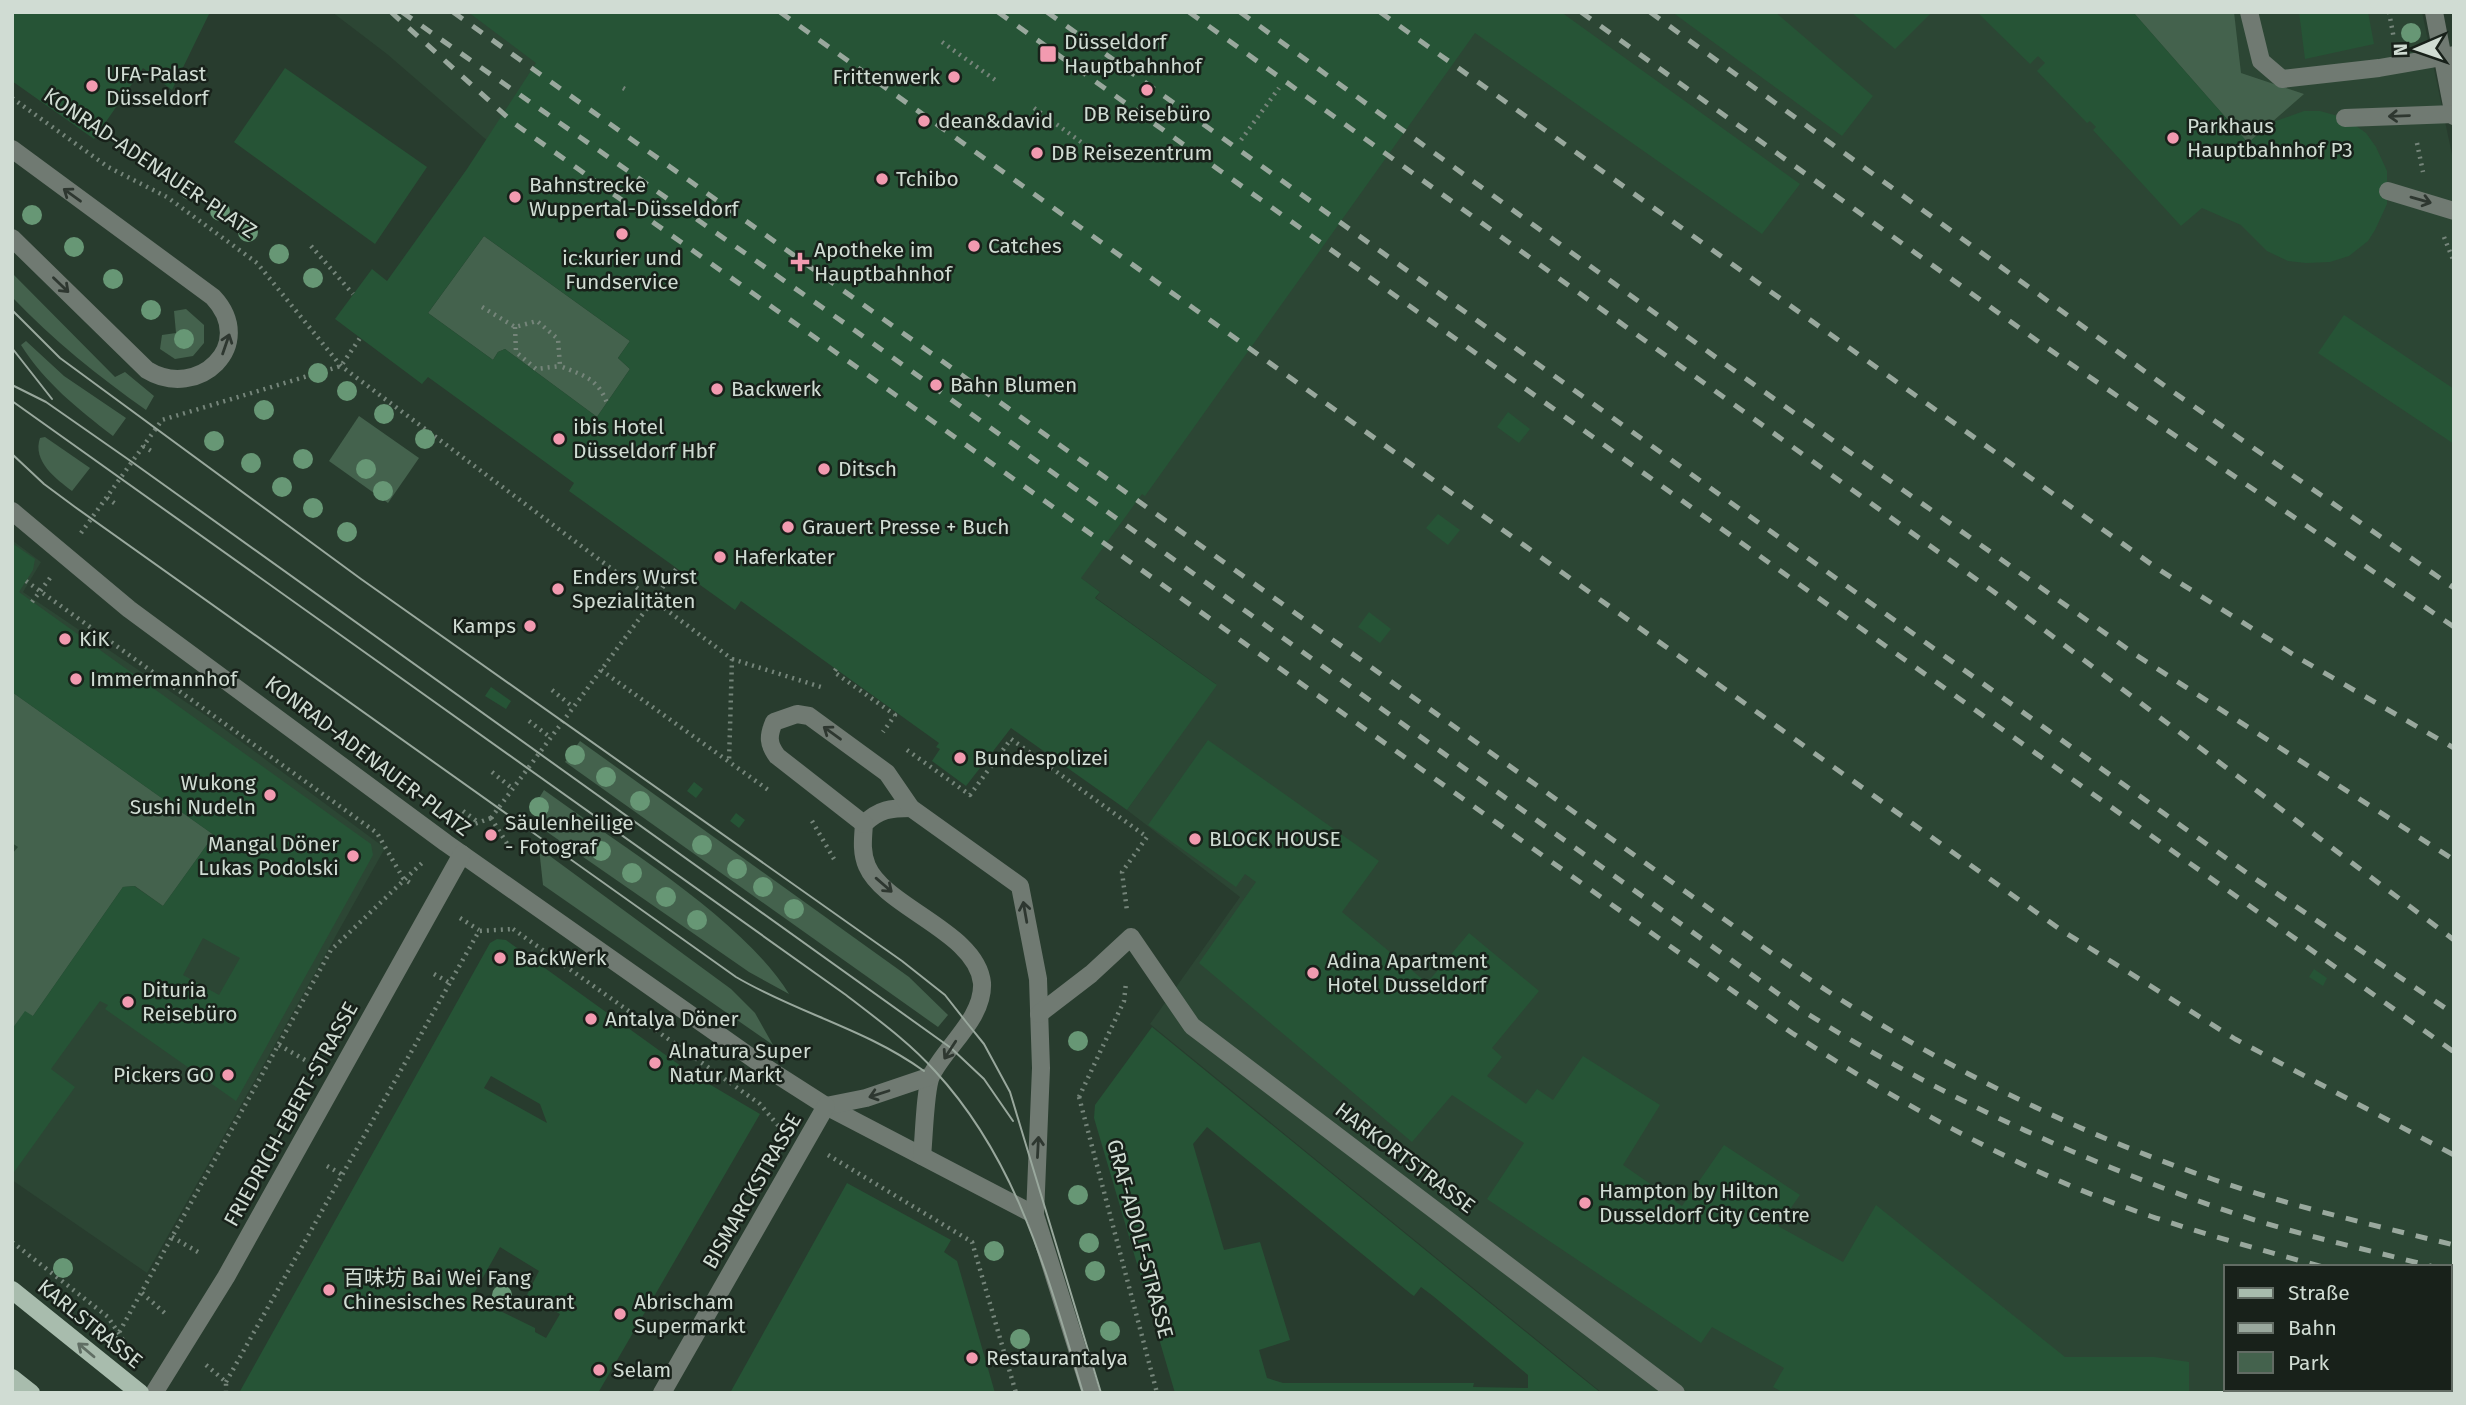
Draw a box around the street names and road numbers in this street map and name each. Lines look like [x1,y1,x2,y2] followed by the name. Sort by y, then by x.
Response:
[39,82,261,244] street label: KONRAD-ADENAUER-PLATZ
[260,670,476,842] street label: KONRAD-ADENAUER-PLATZ
[218,997,364,1231] street label: FRIEDRICH-EBERT-STRASSE
[1330,1097,1480,1219] street label: HARKORTSTRASSE
[697,1109,807,1273] street label: BISMARCKSTRASSE
[1101,1137,1179,1341] street label: GRAF-ADOLF-STRASSE
[32,1274,148,1374] street label: KARLSTRASSE

